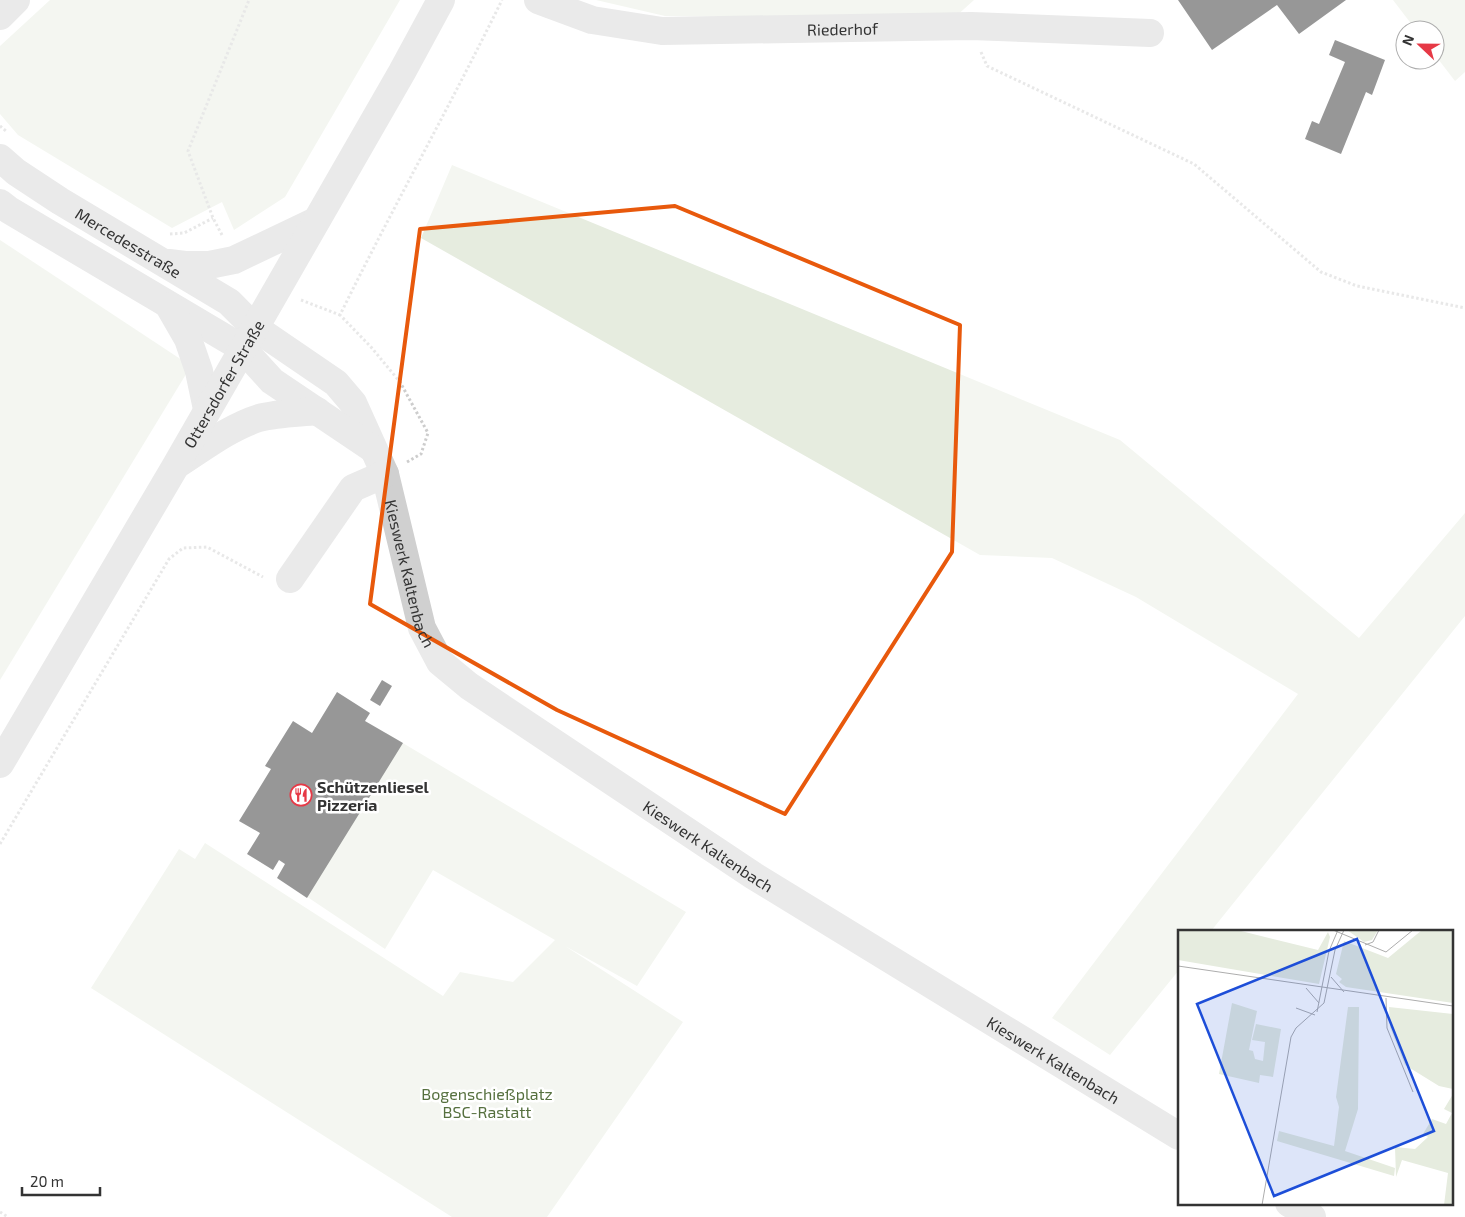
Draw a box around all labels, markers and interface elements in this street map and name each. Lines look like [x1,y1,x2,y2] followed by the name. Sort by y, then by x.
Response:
[807,18,879,38] street label: Riederhof
[1395,20,1445,70] north arrow
[1398,32,1417,48] text: N
[72,203,185,281] street label: Mercedesstraße
[179,316,267,451] street label: Ottersdorfer Straße
[382,498,440,650] street label: Kieswerk Kaltenbach
[317,777,429,814] place label: Schützenliesel Pizzeria
[289,783,313,807] restaurant icon: Schützenliesel Pizzeria
[640,796,777,895] street label: Kieswerk Kaltenbach
[1178,930,1452,1204] inset map
[984,1012,1123,1107] street label: Kieswerk Kaltenbach
[421,1084,553,1121] park label: Bogenschießplatz BSC-Rastatt
[22,1164,100,1196] scale bar
[30,1172,64,1190] text: 20 m

